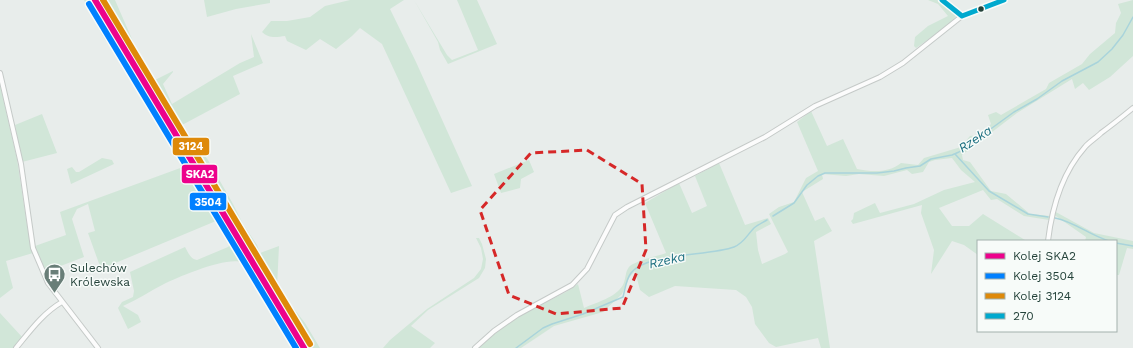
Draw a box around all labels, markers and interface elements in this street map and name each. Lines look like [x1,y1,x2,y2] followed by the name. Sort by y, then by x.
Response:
[976,4,986,14] unlabelled marker
[956,122,994,156] water label: Rzeka
[172,137,210,156] line badge: 3124
[179,140,203,153] text: 3124
[181,164,218,184] line badge: SKA2
[186,168,215,181] text: SKA2
[189,192,227,211] line badge: 3504
[194,196,222,209] text: 3504
[977,240,1117,332] legend
[647,249,687,271] water label: Rzeka
[1013,249,1076,263] text: Kolej SKA2
[70,261,130,289] place label: Sulechów Królewska
[41,262,67,295] bus stop icon: Sulechów Królewska
[1013,269,1074,283] text: Kolej 3504
[1013,289,1071,303] text: Kolej 3124
[1013,309,1034,323] text: 270

